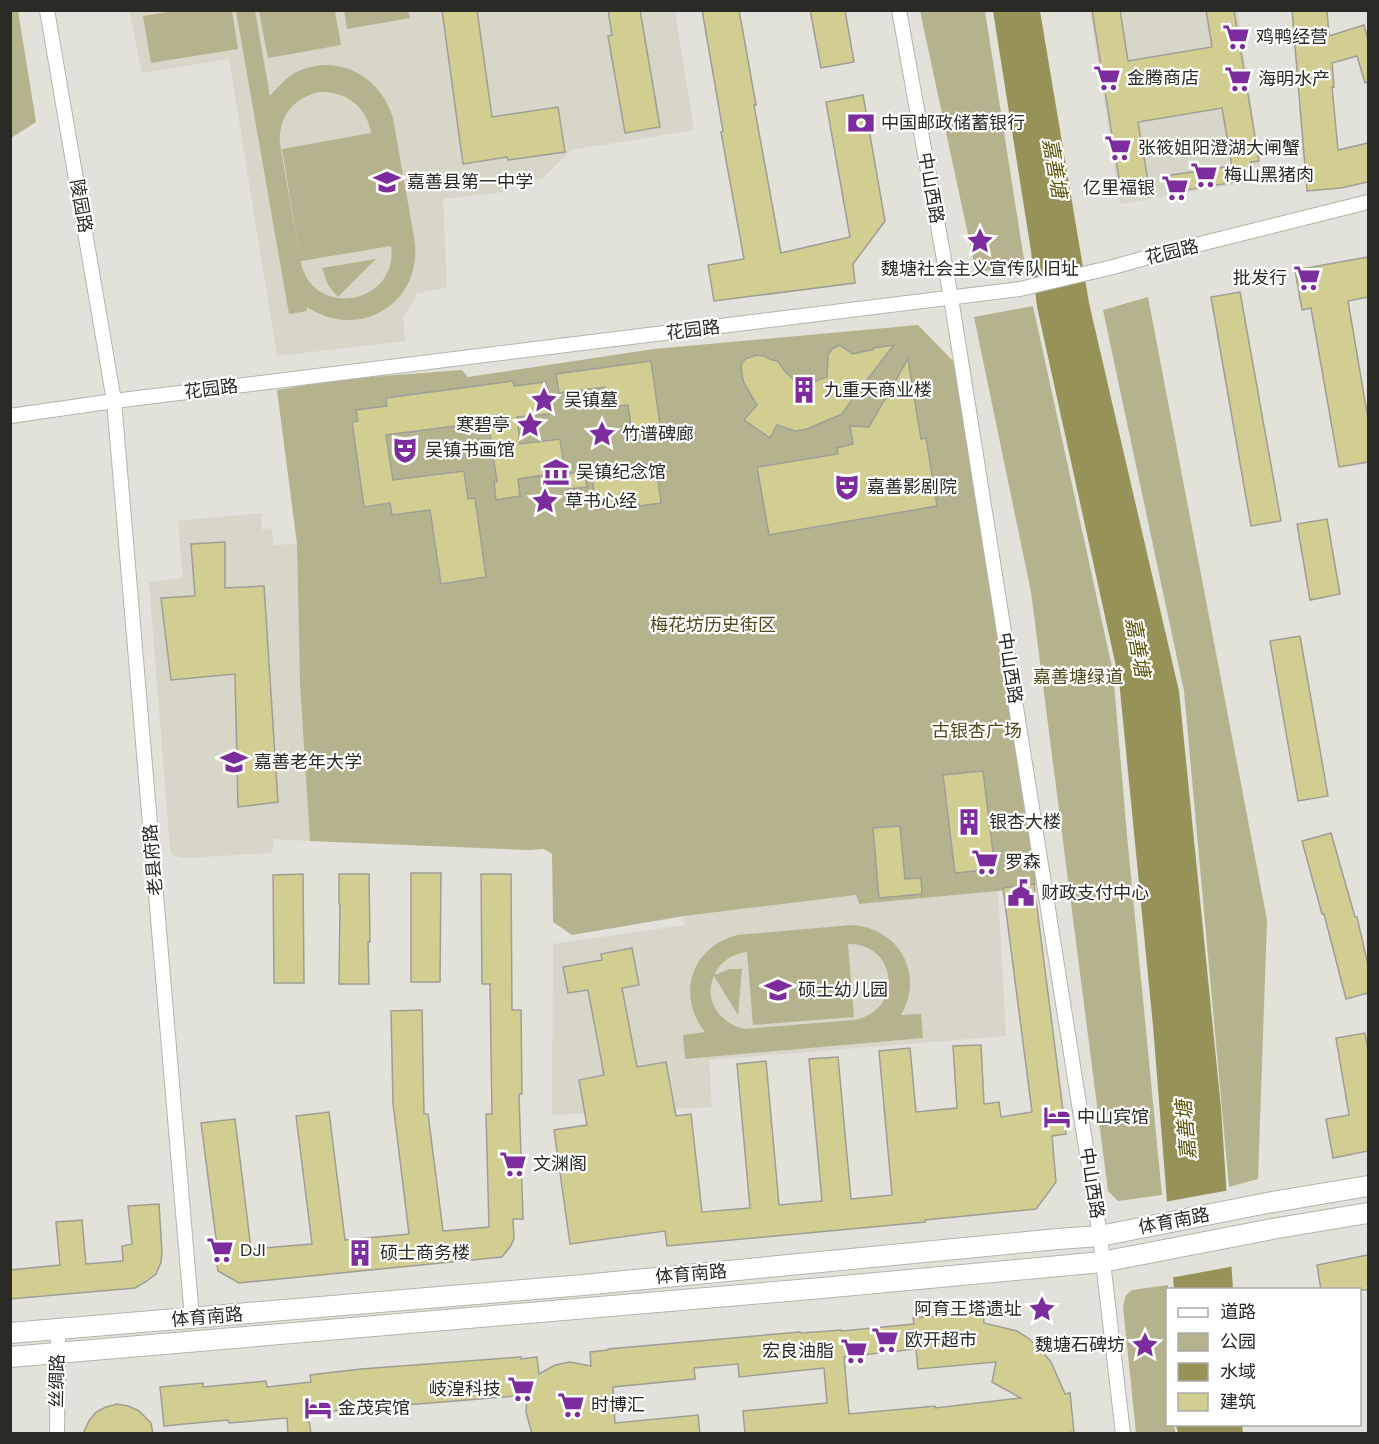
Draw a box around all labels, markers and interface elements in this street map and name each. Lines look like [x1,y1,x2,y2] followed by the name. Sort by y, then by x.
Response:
[1221,22,1251,52] supermarket icon: 鸡鸭经营
[1256,25,1328,49] place label: 鸡鸭经营
[1092,63,1122,93] supermarket icon: 金腾商店
[1223,64,1253,94] supermarket icon: 海明水产
[1127,66,1199,90] place label: 金腾商店
[1258,67,1330,91] place label: 海明水产
[846,108,876,138] bank icon: 中国邮政储蓄银行
[881,111,1025,135] place label: 中国邮政储蓄银行
[1103,133,1133,163] supermarket icon: 张筱姐阳澄湖大闸蟹
[1037,136,1074,203] water label: 嘉善塘
[1138,136,1300,160] place label: 张筱姐阳澄湖大闸蟹
[913,150,949,226] street label: 中山西路
[1189,160,1219,190] supermarket icon: 梅山黑猪肉
[1224,163,1314,187] place label: 梅山黑猪肉
[372,167,402,197] school or university icon: 嘉善县第一中学
[407,170,533,194] place label: 嘉善县第一中学
[1160,173,1190,203] supermarket icon: 亿里福银
[1083,176,1155,200] place label: 亿里福银
[64,177,98,235] street label: 陵园路
[965,226,995,256] place icon: 魏塘社会主义宣传队旧址
[1143,234,1201,270] street label: 花园路
[881,257,1079,281] place label: 魏塘社会主义宣传队旧址
[1292,263,1322,293] supermarket icon: 批发行
[1233,266,1287,290] place label: 批发行
[665,315,721,345] street label: 花园路
[183,374,239,404] street label: 花园路
[789,375,819,405] building icon: 九重天商业楼
[824,378,932,402] place label: 九重天商业楼
[529,385,559,415] place icon: 吴镇墓
[564,388,618,412] place label: 吴镇墓
[515,410,545,440] place icon: 寒碧亭
[456,413,510,437] place label: 寒碧亭
[587,419,617,449] place icon: 竹谱碑廊
[622,422,694,446] place label: 竹谱碑廊
[390,435,420,465] theatre icon: 吴镇书画馆
[425,438,515,462] place label: 吴镇书画馆
[541,457,571,487] museum icon: 吴镇纪念馆
[576,460,666,484] place label: 吴镇纪念馆
[832,472,862,502] theatre icon: 嘉善影剧院
[867,475,957,499] place label: 嘉善影剧院
[530,486,560,516] place icon: 草书心经
[565,489,637,513] place label: 草书心经
[650,613,776,637] park label: 梅花坊历史街区
[1120,615,1157,682] water label: 嘉善塘
[993,631,1027,705] street label: 中山西路
[1033,665,1123,689] park label: 嘉善塘绿道
[932,719,1022,743] park label: 古银杏广场
[219,747,249,777] school or university icon: 嘉善老年大学
[254,750,362,774] place label: 嘉善老年大学
[954,807,984,837] building icon: 银杏大楼
[989,810,1061,834] place label: 银杏大楼
[138,823,168,897] street label: 老县府路
[970,847,1000,877] supermarket icon: 罗森
[1005,850,1041,874] place label: 罗森
[1006,878,1036,908] public building icon: 财政支付中心
[1041,881,1149,905] place label: 财政支付中心
[763,975,793,1005] school or university icon: 硕士幼儿园
[798,978,888,1002] place label: 硕士幼儿园
[1170,1096,1202,1161] water label: 嘉善塘
[1042,1102,1072,1132] hotel icon: 中山宾馆
[1077,1105,1149,1129] place label: 中山宾馆
[1075,1146,1109,1220] street label: 中山西路
[498,1149,528,1179] supermarket icon: 文渊阁
[533,1152,587,1176] place label: 文渊阁
[1136,1202,1212,1240] street label: 体育南路
[205,1235,235,1265] supermarket icon: DJI
[240,1238,266,1262] place label: DJI
[345,1238,375,1268] building icon: 硕士商务楼
[380,1241,470,1265] place label: 硕士商务楼
[654,1259,728,1289] street label: 体育南路
[1166,1288,1361,1426] legend
[1027,1294,1057,1324] place icon: 阿育王塔遗址
[914,1297,1022,1321] place label: 阿育王塔遗址
[1220,1300,1256,1324] text: 道路
[170,1302,244,1332] street label: 体育南路
[870,1325,900,1355] supermarket icon: 欧开超市
[905,1328,977,1352] place label: 欧开超市
[1130,1330,1160,1360] place icon: 魏塘石碑坊
[1220,1330,1256,1354] text: 公园
[1035,1333,1125,1357] place label: 魏塘石碑坊
[839,1336,869,1366] supermarket icon: 宏良油脂
[762,1339,834,1363] place label: 宏良油脂
[45,1354,69,1408] street label: 丝绸路
[1220,1360,1256,1384] text: 水域
[506,1374,536,1404] supermarket icon: 岐湟科技
[429,1377,501,1401] place label: 岐湟科技
[556,1390,586,1420] supermarket icon: 时博汇
[1220,1390,1256,1414] text: 建筑
[303,1393,333,1423] hotel icon: 金茂宾馆
[591,1393,645,1417] place label: 时博汇
[338,1396,410,1420] place label: 金茂宾馆

